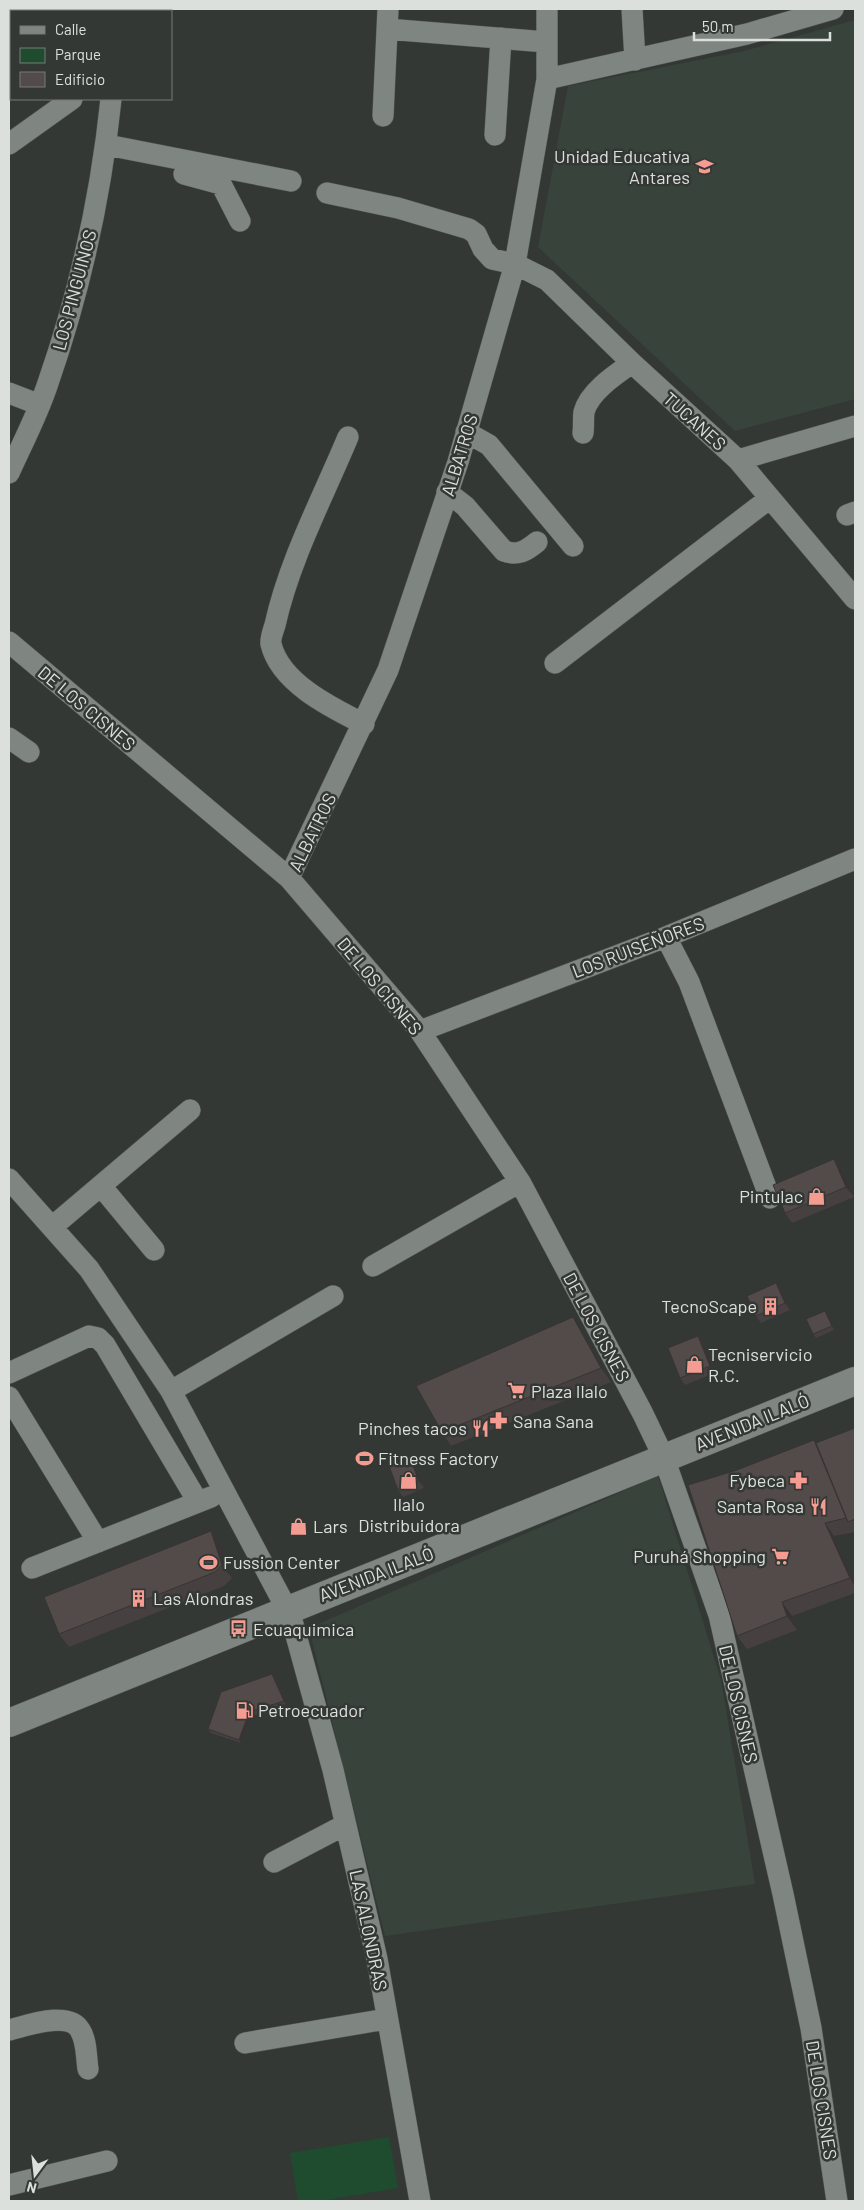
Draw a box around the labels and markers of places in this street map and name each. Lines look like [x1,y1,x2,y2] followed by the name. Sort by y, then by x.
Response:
[554,145,690,188] place label: Unidad Educativa Antares
[694,156,714,176] school or university icon: Unidad Educativa Antares
[739,1185,803,1207] place label: Pintulac
[807,1186,827,1206] shop icon: Pintulac
[661,1295,757,1317] place label: TecnoScape
[761,1296,781,1316] building icon: TecnoScape
[708,1343,812,1386] place label: Tecniservicio R.C.
[684,1354,704,1374] shop icon: Tecniservicio R.C.
[531,1380,608,1402] place label: Plaza Ilalo
[507,1381,527,1401] supermarket icon: Plaza Ilalo
[513,1410,594,1432] place label: Sana Sana
[489,1411,509,1431] pharmacy icon: Sana Sana
[358,1417,467,1439] place label: Pinches tacos
[471,1418,491,1438] restaurant icon: Pinches tacos
[378,1447,499,1469] place label: Fitness Factory
[354,1448,374,1468] sports icon: Fitness Factory
[729,1469,785,1491] place label: Fybeca
[789,1470,809,1490] pharmacy icon: Fybeca
[399,1471,419,1491] shop icon: Ilalo Distribuidora
[358,1493,460,1536] place label: Ilalo Distribuidora
[717,1495,804,1517] place label: Santa Rosa
[808,1496,828,1516] restaurant icon: Santa Rosa
[313,1515,348,1537] place label: Lars
[289,1516,309,1536] shop icon: Lars
[633,1545,766,1567] place label: Puruhá Shopping
[770,1546,790,1566] supermarket icon: Puruhá Shopping
[223,1551,340,1573] place label: Fussion Center
[199,1552,219,1572] sports icon: Fussion Center
[153,1587,253,1609] place label: Las Alondras
[129,1588,149,1608] building icon: Las Alondras
[253,1618,354,1640] place label: Ecuaquimica
[229,1619,249,1639] bus stop icon: Ecuaquimica
[258,1699,365,1721] place label: Petroecuador
[234,1700,254,1720] fuel station icon: Petroecuador

